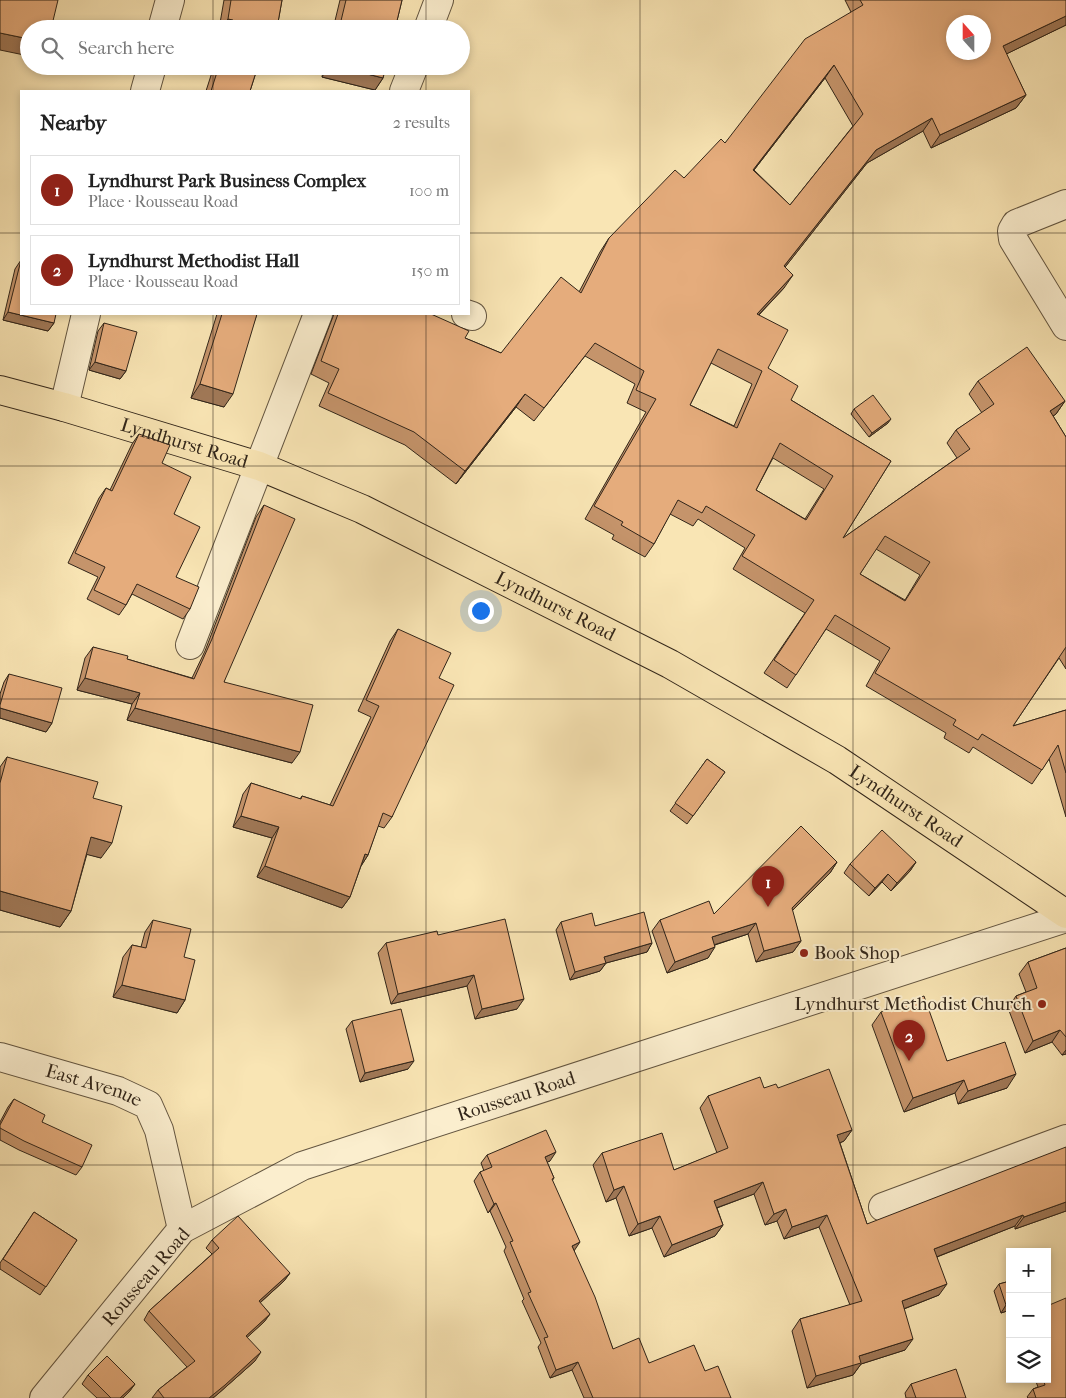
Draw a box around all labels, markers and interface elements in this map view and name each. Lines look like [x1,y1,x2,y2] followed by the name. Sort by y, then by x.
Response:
[946,15,991,60] north arrow
[20,20,470,75] search box
[38,34,66,62] icon: search
[78,37,174,59] text: Search here
[40,111,106,135] text: Nearby
[393,113,450,132] text: 2 results
[88,170,366,192] text: Lyndhurst Park Business Complex
[54,181,60,200] text: 1
[409,181,449,200] text: 100 m
[88,192,238,211] text: Place · Rousseau Road
[88,250,299,272] text: Lyndhurst Methodist Hall
[53,261,61,280] text: 2
[411,261,449,280] text: 150 m
[88,272,238,291] text: Place · Rousseau Road
[118,414,251,473] street label: Lyndhurst Road
[491,567,620,646] street label: Lyndhurst Road
[468,598,494,624] your location
[845,760,967,853] street label: Lyndhurst Road
[752,866,784,907] pin: 1
[814,942,900,964] place label: Book Shop
[798,947,810,959] marker: Book Shop
[794,993,1032,1015] place label: Lyndhurst Methodist Church
[1036,998,1048,1010] marker: Lyndhurst Methodist Church
[893,1020,925,1061] pin: 2
[43,1060,145,1112] street label: East Avenue
[454,1067,579,1126] street label: Rousseau Road
[97,1223,195,1331] street label: Rousseau Road
[1006,1248,1051,1383] map controls
[1006,1248,1051,1293] button: +
[1006,1293,1051,1338] button: −
[1006,1338,1051,1383] button: layers

